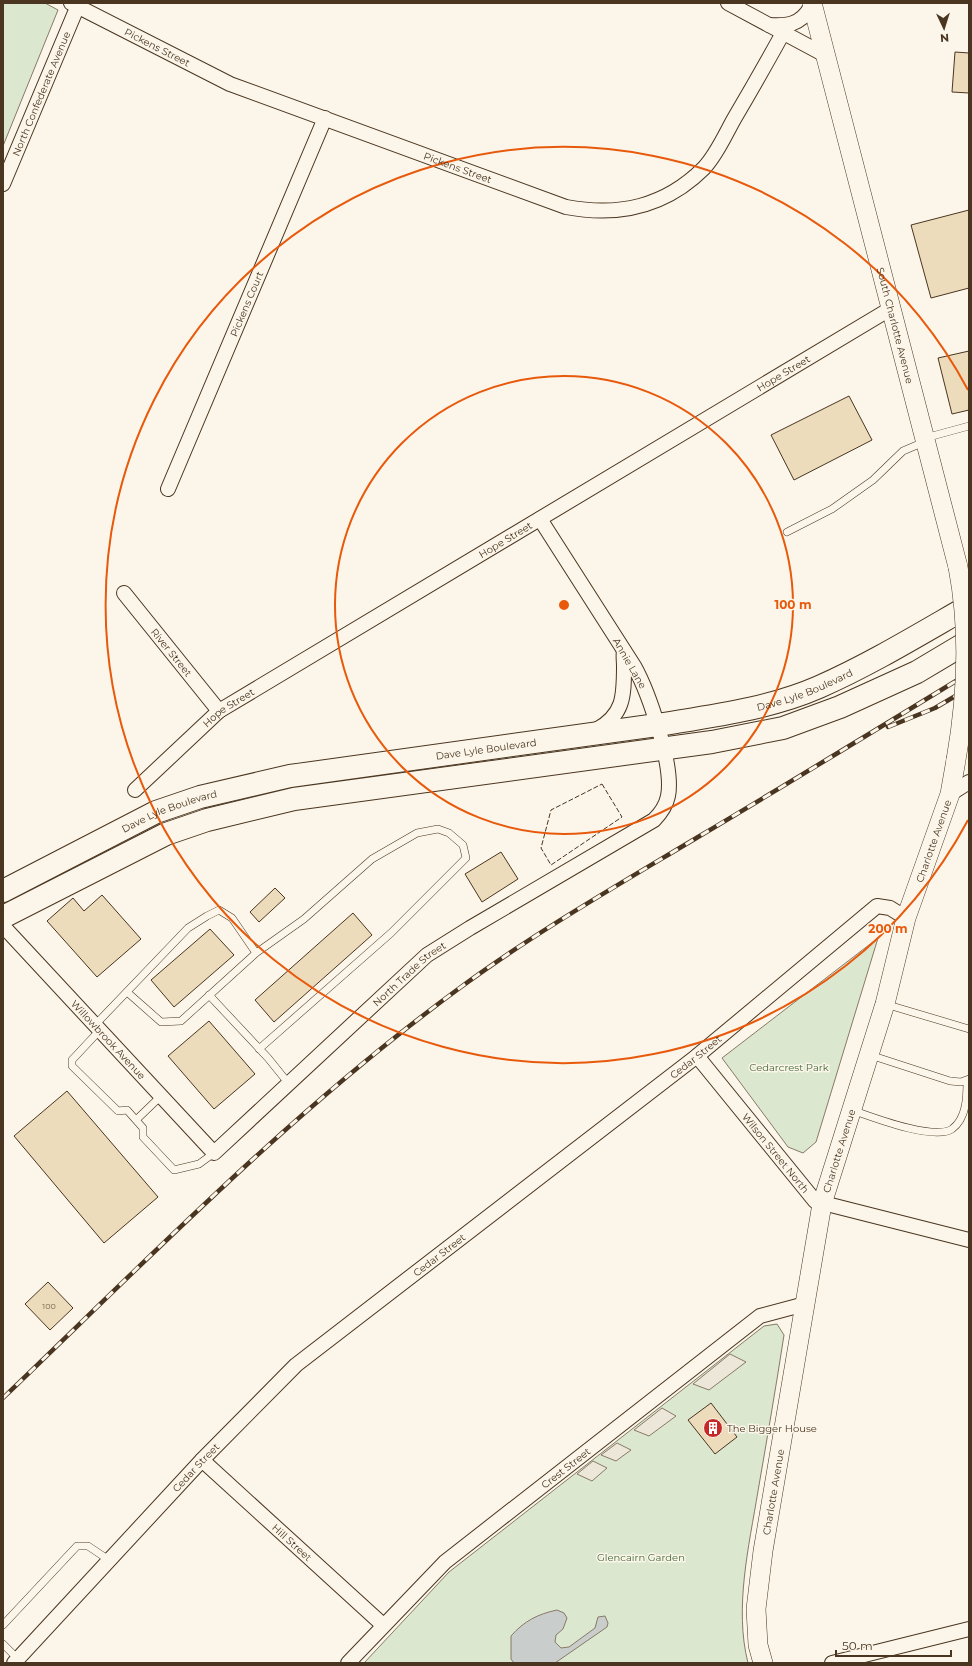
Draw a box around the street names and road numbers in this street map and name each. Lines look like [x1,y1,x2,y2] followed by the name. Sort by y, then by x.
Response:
[122,25,192,70] street label: Pickens Street
[9,30,73,158] street label: North Confederate Avenue
[422,149,494,186] street label: Pickens Street
[874,266,916,385] street label: South Charlotte Avenue
[227,269,266,339] street label: Pickens Court
[754,352,813,394] street label: Hope Street
[476,519,535,561] street label: Hope Street
[148,626,195,679] street label: River Street
[610,635,649,691] street label: Annie Lane
[755,666,855,714] street label: Dave Lyle Boulevard
[200,685,257,730] street label: Hope Street
[435,736,537,763] street label: Dave Lyle Boulevard
[119,787,218,836] street label: Dave Lyle Boulevard
[913,798,954,884] street label: Charlotte Avenue
[370,939,448,1009] street label: North Trade Street
[68,998,148,1082] street label: Willowbrook Avenue
[667,1032,724,1082] street label: Cedar Street
[820,1107,859,1194] street label: Charlotte Avenue
[739,1111,812,1196] street label: Wilson Street North
[411,1231,468,1279] street label: Cedar Street
[170,1440,222,1495] street label: Cedar Street
[539,1445,593,1491] street label: Crest Street
[760,1448,787,1536] street label: Charlotte Avenue
[269,1521,314,1564] street label: Hill Street

